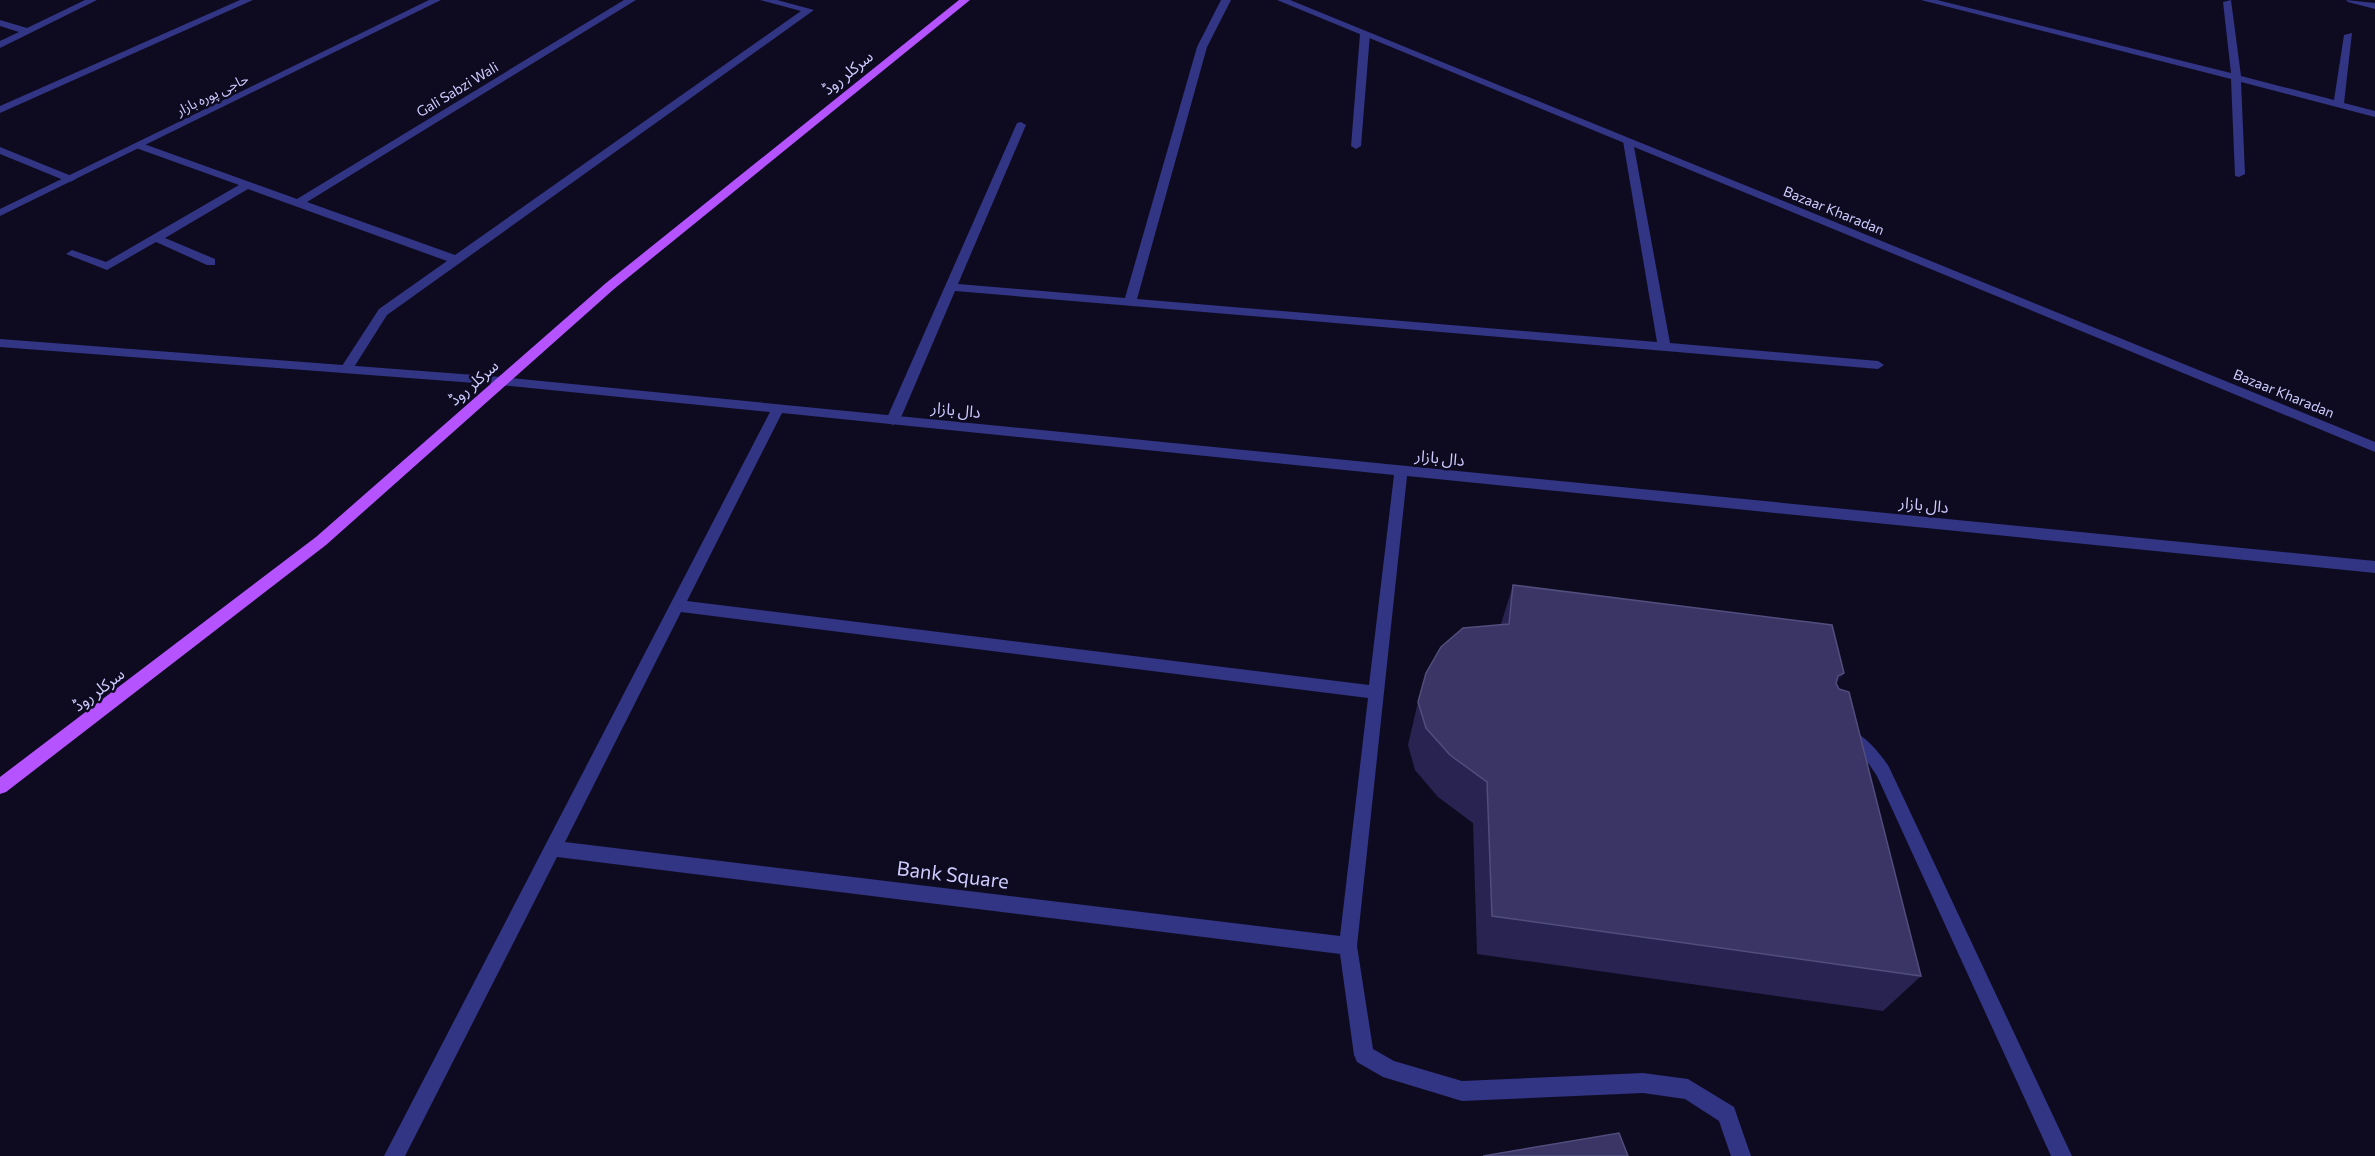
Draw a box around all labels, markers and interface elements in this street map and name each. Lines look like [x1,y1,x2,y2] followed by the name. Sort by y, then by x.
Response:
[818,46,877,99] street label: سرکلر روڈ
[413,58,501,120] street label: Gali Sabzi Wali
[172,69,252,121] street label: حاجی پورہ بازار
[1781,182,1887,238] street label: Bazaar Kharadan
[444,355,502,410] street label: سرکلر روڈ
[2231,365,2337,421] street label: Bazaar Kharadan
[929,397,982,423] street label: دال بازار
[1413,445,1466,471] street label: دال بازار
[1897,492,1950,518] street label: دال بازار
[68,663,128,715] street label: سرکلر روڈ
[896,855,1010,893] street label: Bank Square

